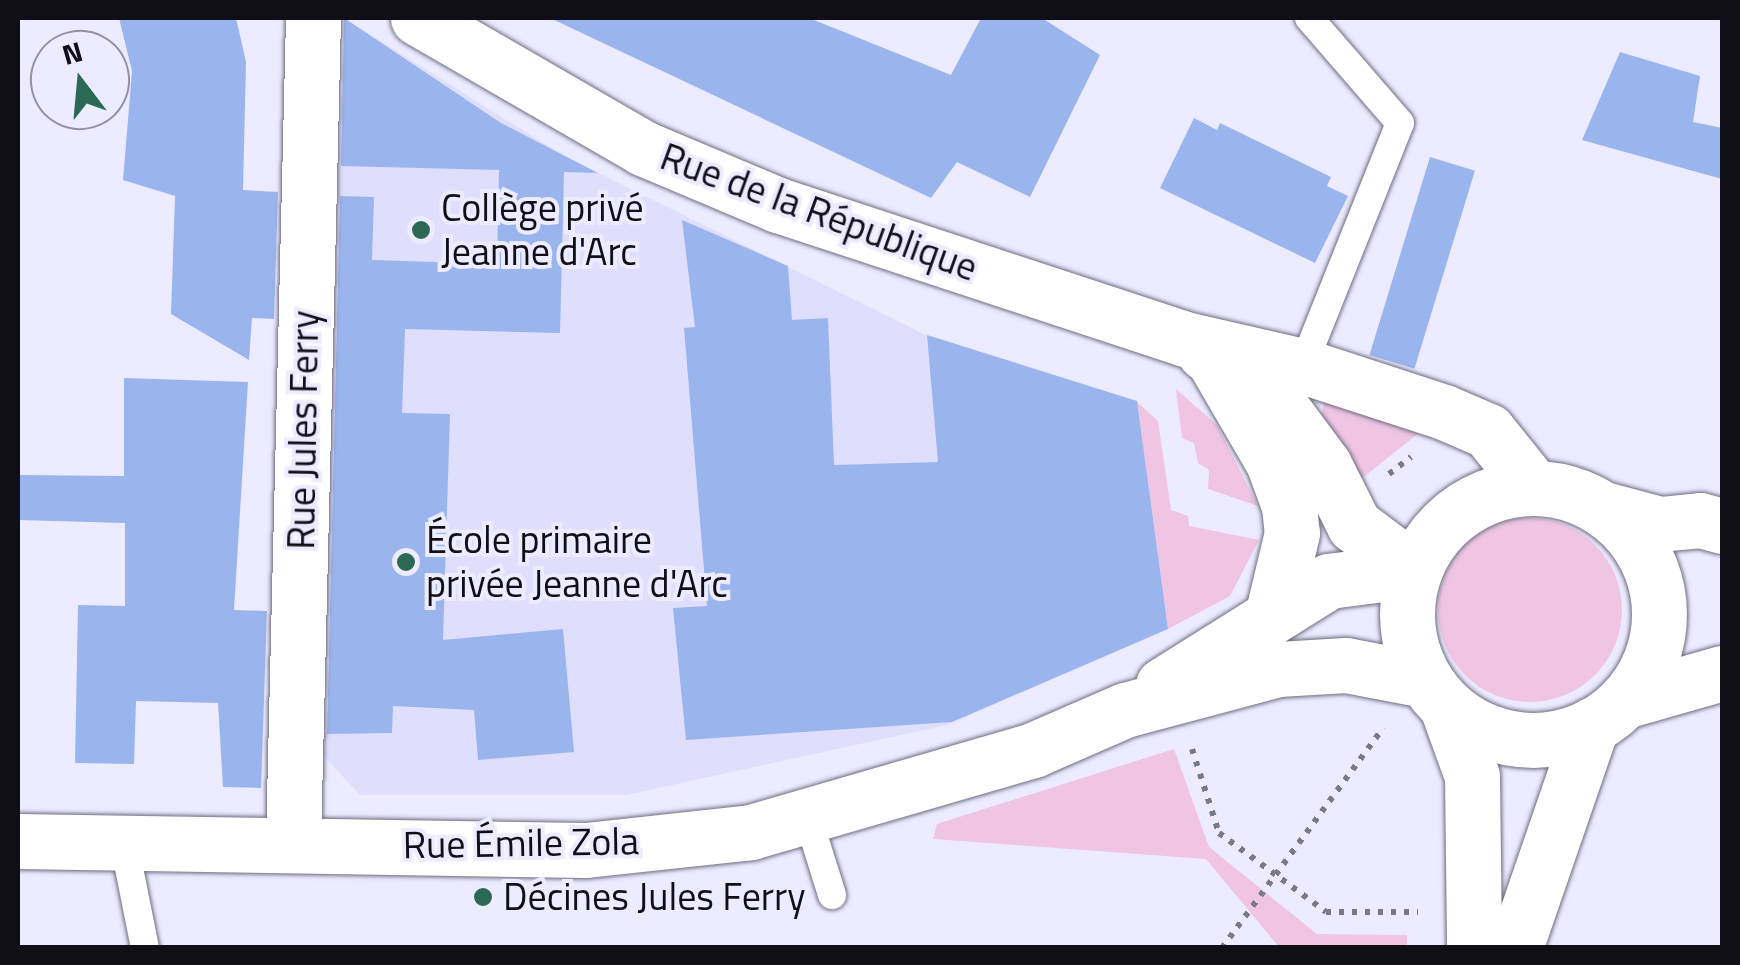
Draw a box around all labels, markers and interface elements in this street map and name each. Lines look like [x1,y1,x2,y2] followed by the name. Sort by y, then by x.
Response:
[57,29,87,76] text: N
[30,30,130,130] north arrow
[654,133,984,291] street label: Rue de la République
[441,185,644,274] place label: Collège privé Jeanne d'Arc
[410,219,432,241] marker: Collège privé Jeanne d'Arc
[278,310,328,550] street label: Rue Jules Ferry
[426,517,728,606] place label: École primaire privée Jeanne d'Arc
[395,551,417,573] marker: École primaire privée Jeanne d'Arc
[402,818,640,868] street label: Rue Émile Zola
[503,874,806,920] place label: Décines Jules Ferry
[472,886,494,908] marker: Décines Jules Ferry

